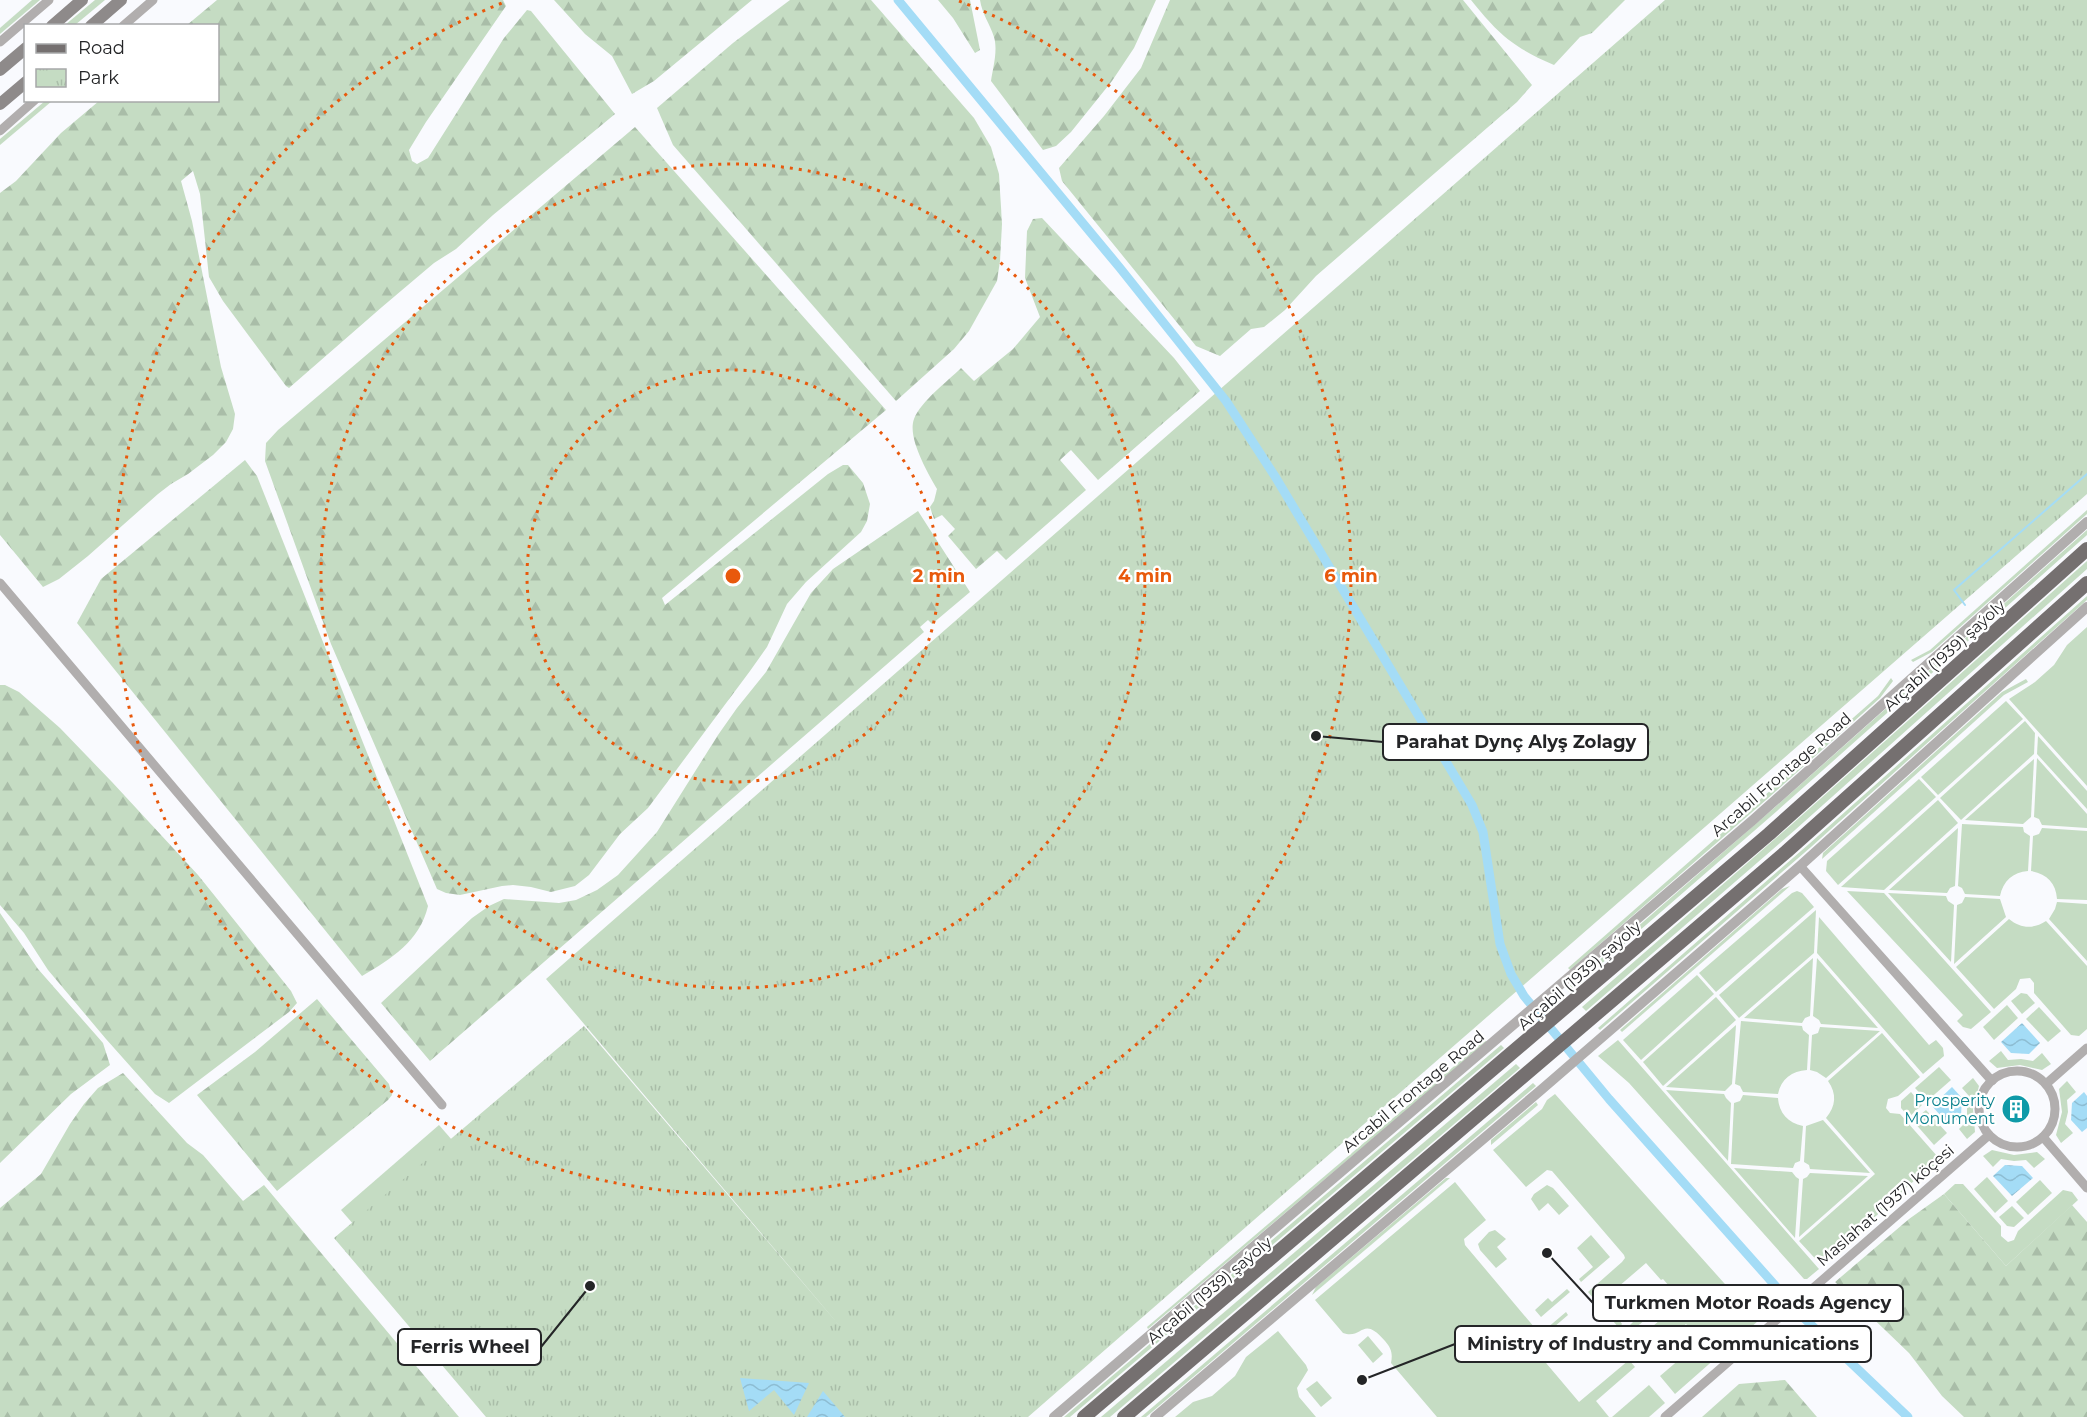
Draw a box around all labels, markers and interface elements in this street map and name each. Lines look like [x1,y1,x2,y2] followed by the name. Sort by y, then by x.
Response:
[24,24,219,102] legend
[78,37,125,59] text: Road
[78,67,119,89] text: Park
[913,565,965,587] text: 2 min
[1118,565,1172,587] text: 4 min
[1324,565,1378,587] text: 6 min
[723,566,743,586] centre of rings
[1880,596,2009,715] street label: Arçabil (1939) şaýoly
[1708,708,1855,840] street label: Arcabil Frontage Road
[1383,724,1648,760] callout: Parahat Dynç Alyş Zolagy
[1396,731,1637,753] text: Parahat Dynç Alyş Zolagy
[1514,916,1645,1034] street label: Arçabil (1939) şaýoly
[1339,1027,1488,1156] street label: Arcabil Frontage Road
[1904,1091,1995,1128] place label: Prosperity Monument
[2000,1093,2032,1125] building icon: Prosperity Monument
[1813,1141,1958,1270] street label: Maslahat (1937) köçesi
[1143,1232,1276,1348] street label: Arçabil (1939) şaýoly
[1593,1285,1903,1321] callout: Turkmen Motor Roads Agency
[1605,1292,1891,1314] text: Turkmen Motor Roads Agency
[1455,1326,1871,1362] callout: Ministry of Industry and Communications
[398,1329,541,1365] callout: Ferris Wheel
[1467,1333,1859,1355] text: Ministry of Industry and Communications
[410,1336,530,1358] text: Ferris Wheel

